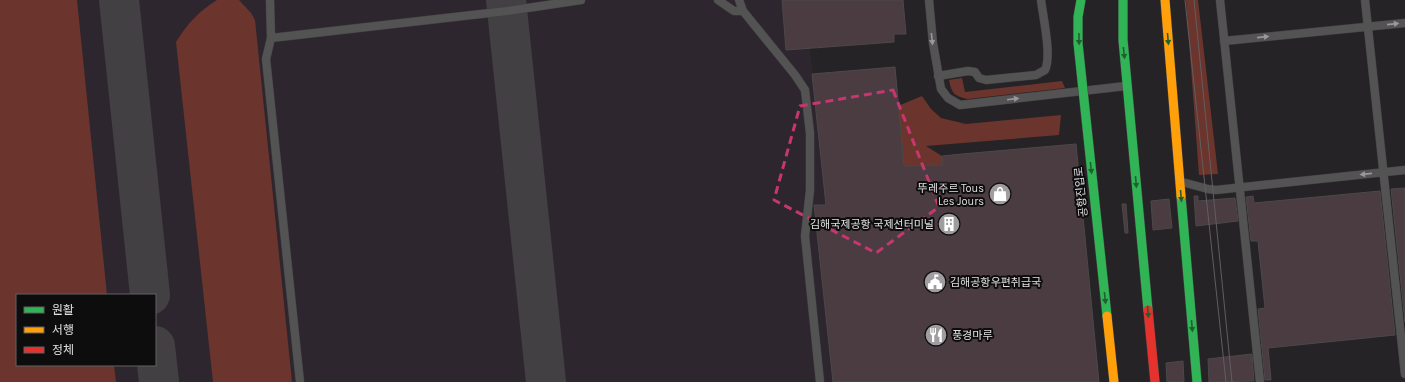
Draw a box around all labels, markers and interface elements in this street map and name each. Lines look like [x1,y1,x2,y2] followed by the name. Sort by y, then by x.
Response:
[1387,21,1399,27] one-way arrow
[929,33,936,45] one-way arrow
[1075,33,1082,45] one-way arrow
[1164,33,1171,45] one-way arrow
[1257,34,1269,41] one-way arrow
[1121,47,1128,59] one-way arrow
[1007,96,1019,102] one-way arrow
[1088,162,1094,174] one-way arrow
[1072,166,1090,218] street label: 공항진입로
[1360,170,1372,177] one-way arrow
[1133,176,1140,188] one-way arrow
[987,181,1013,207] shop icon: 뚜레주르 Tous Les Jours
[918,182,984,208] place label: 뚜레주르 Tous Les Jours
[1178,190,1184,202] one-way arrow
[936,211,962,237] building icon: 김해국제공항 국제선터미널
[810,218,934,231] place label: 김해국제공항 국제선터미널
[922,269,948,295] public building icon: 김해공항우편취급국
[950,276,1041,289] place label: 김해공항우편취급국
[1101,291,1108,304] one-way arrow
[16,294,156,366] legend
[52,303,74,317] text: 원활
[1145,306,1152,318] one-way arrow
[1189,320,1196,332] one-way arrow
[923,322,949,348] restaurant icon: 풍경마루
[52,323,74,337] text: 서행
[952,329,992,342] place label: 풍경마루
[52,343,74,357] text: 정체

